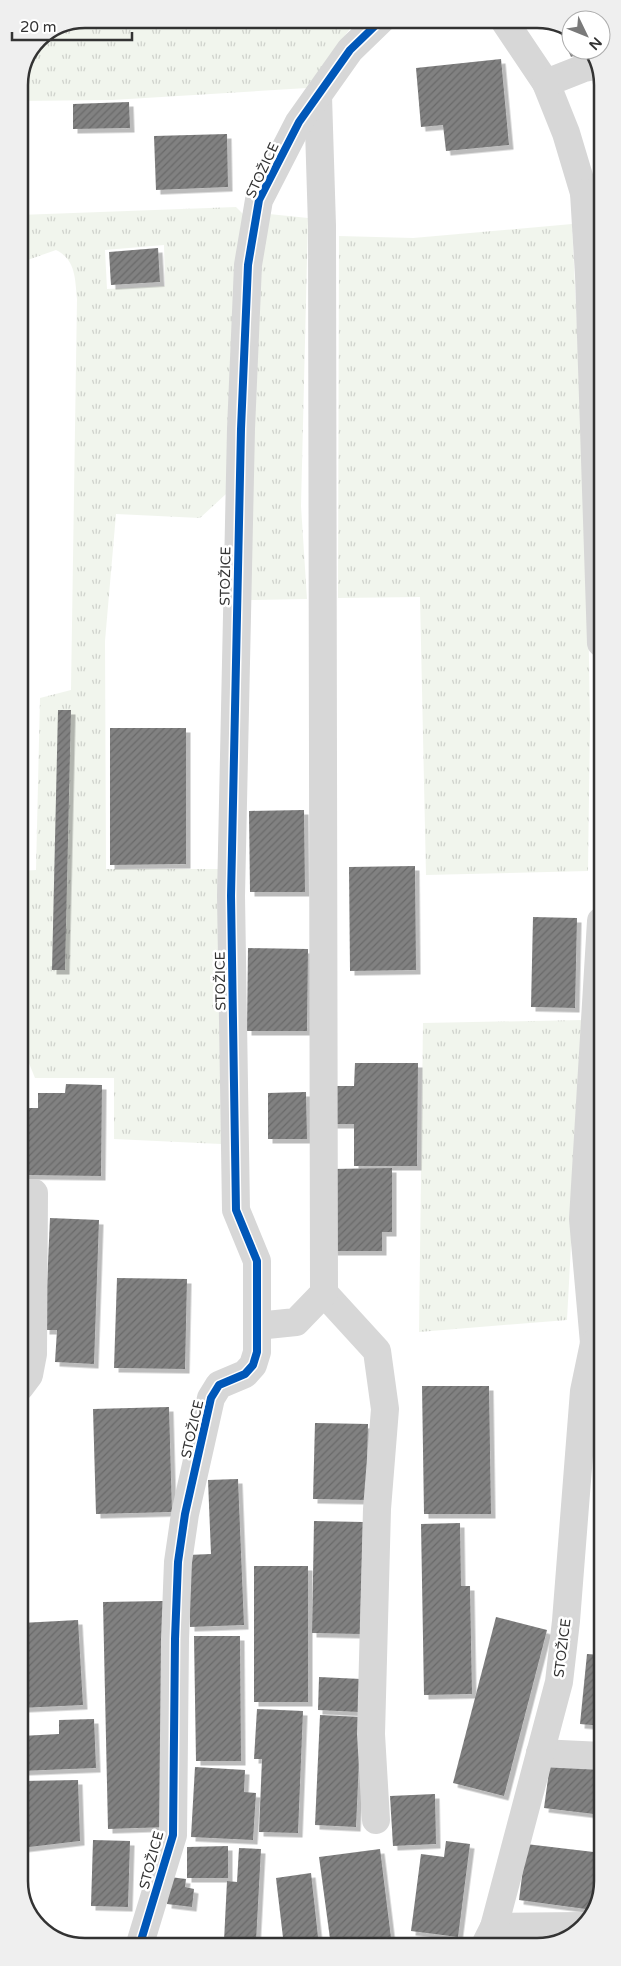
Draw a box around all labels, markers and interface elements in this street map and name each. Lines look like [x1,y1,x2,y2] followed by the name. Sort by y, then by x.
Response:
[12,10,132,42] scale bar
[561,10,611,60] north arrow
[20,18,57,36] text: 20 m
[585,34,605,53] text: N
[242,140,283,201] street label: STOŽICE
[216,546,235,606] street label: STOŽICE
[211,951,230,1011] street label: STOŽICE
[178,1398,207,1460] street label: STOŽICE
[550,1618,575,1679] street label: STOŽICE
[136,1829,167,1891] street label: STOŽICE

